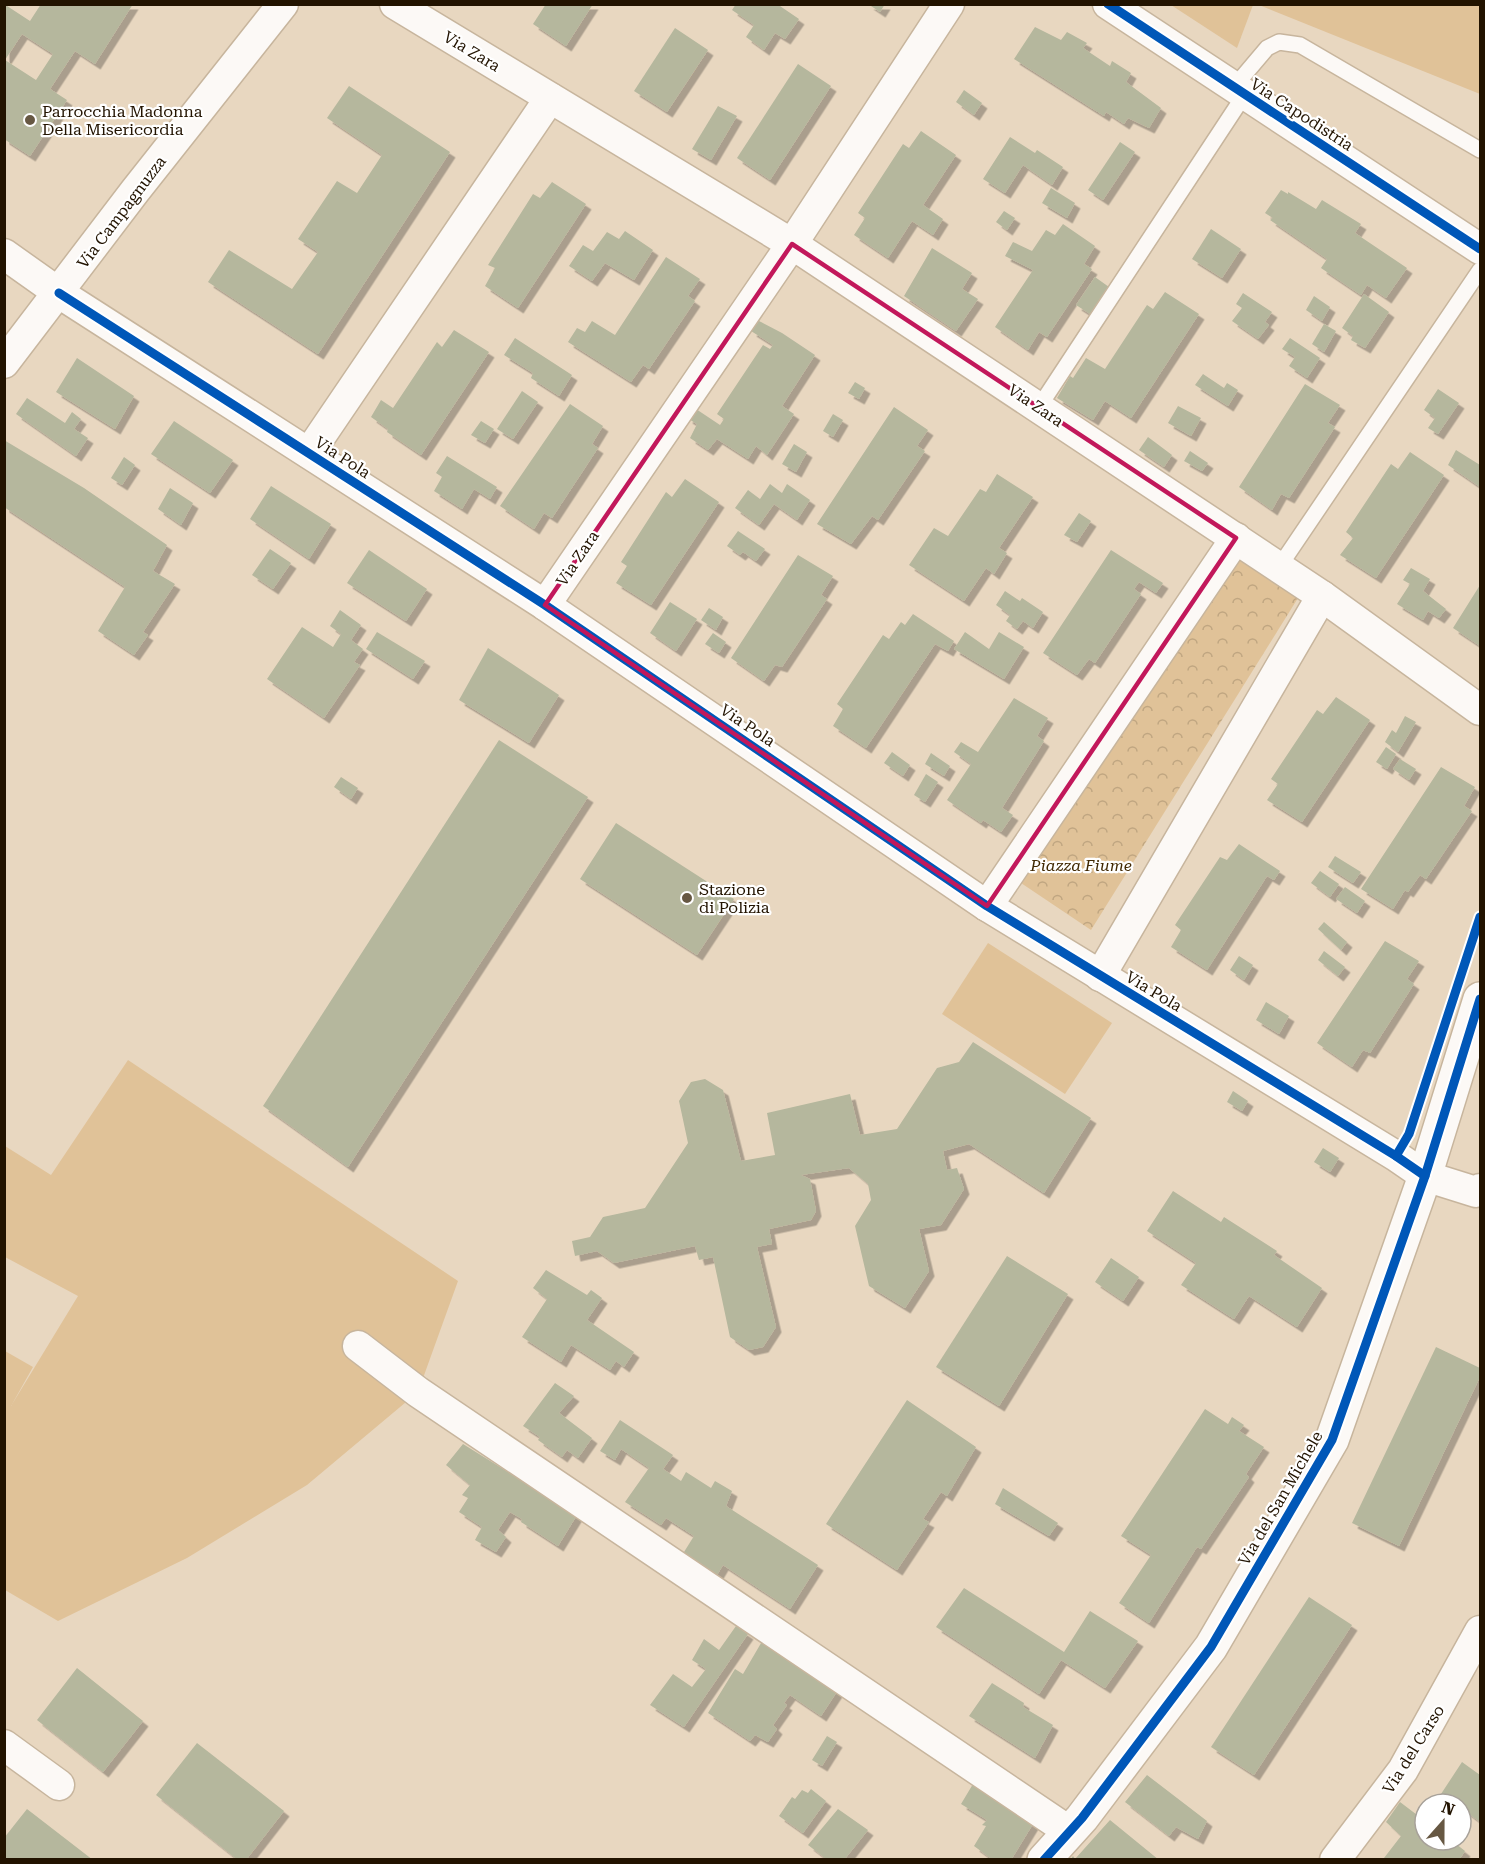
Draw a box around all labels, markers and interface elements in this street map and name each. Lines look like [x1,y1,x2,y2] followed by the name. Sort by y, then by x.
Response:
[440,27,504,76] street label: Via Zara
[1247,74,1357,155] street label: Via Capodistria
[42,102,203,139] place label: Parrocchia Madonna Della Misericordia
[23,113,37,127] marker: Parrocchia Madonna Della Misericordia
[73,152,170,272] street label: Via Campagnuzza
[1004,380,1067,431] street label: Via Zara
[311,432,374,483] street label: Via Pola
[552,527,603,590] street label: Via Zara
[717,700,779,751] street label: Via Pola
[1029,856,1132,875] park label: Piazza Fiume
[699,880,770,917] place label: Stazione di Polizia
[680,891,694,905] marker: Stazione di Polizia
[1122,967,1186,1016] street label: Via Pola
[1234,1428,1327,1569] street label: Via del San Michele
[1379,1701,1448,1797] street label: Via del Carso
[1413,1792,1473,1852] north arrow
[1439,1797,1457,1820] text: N

